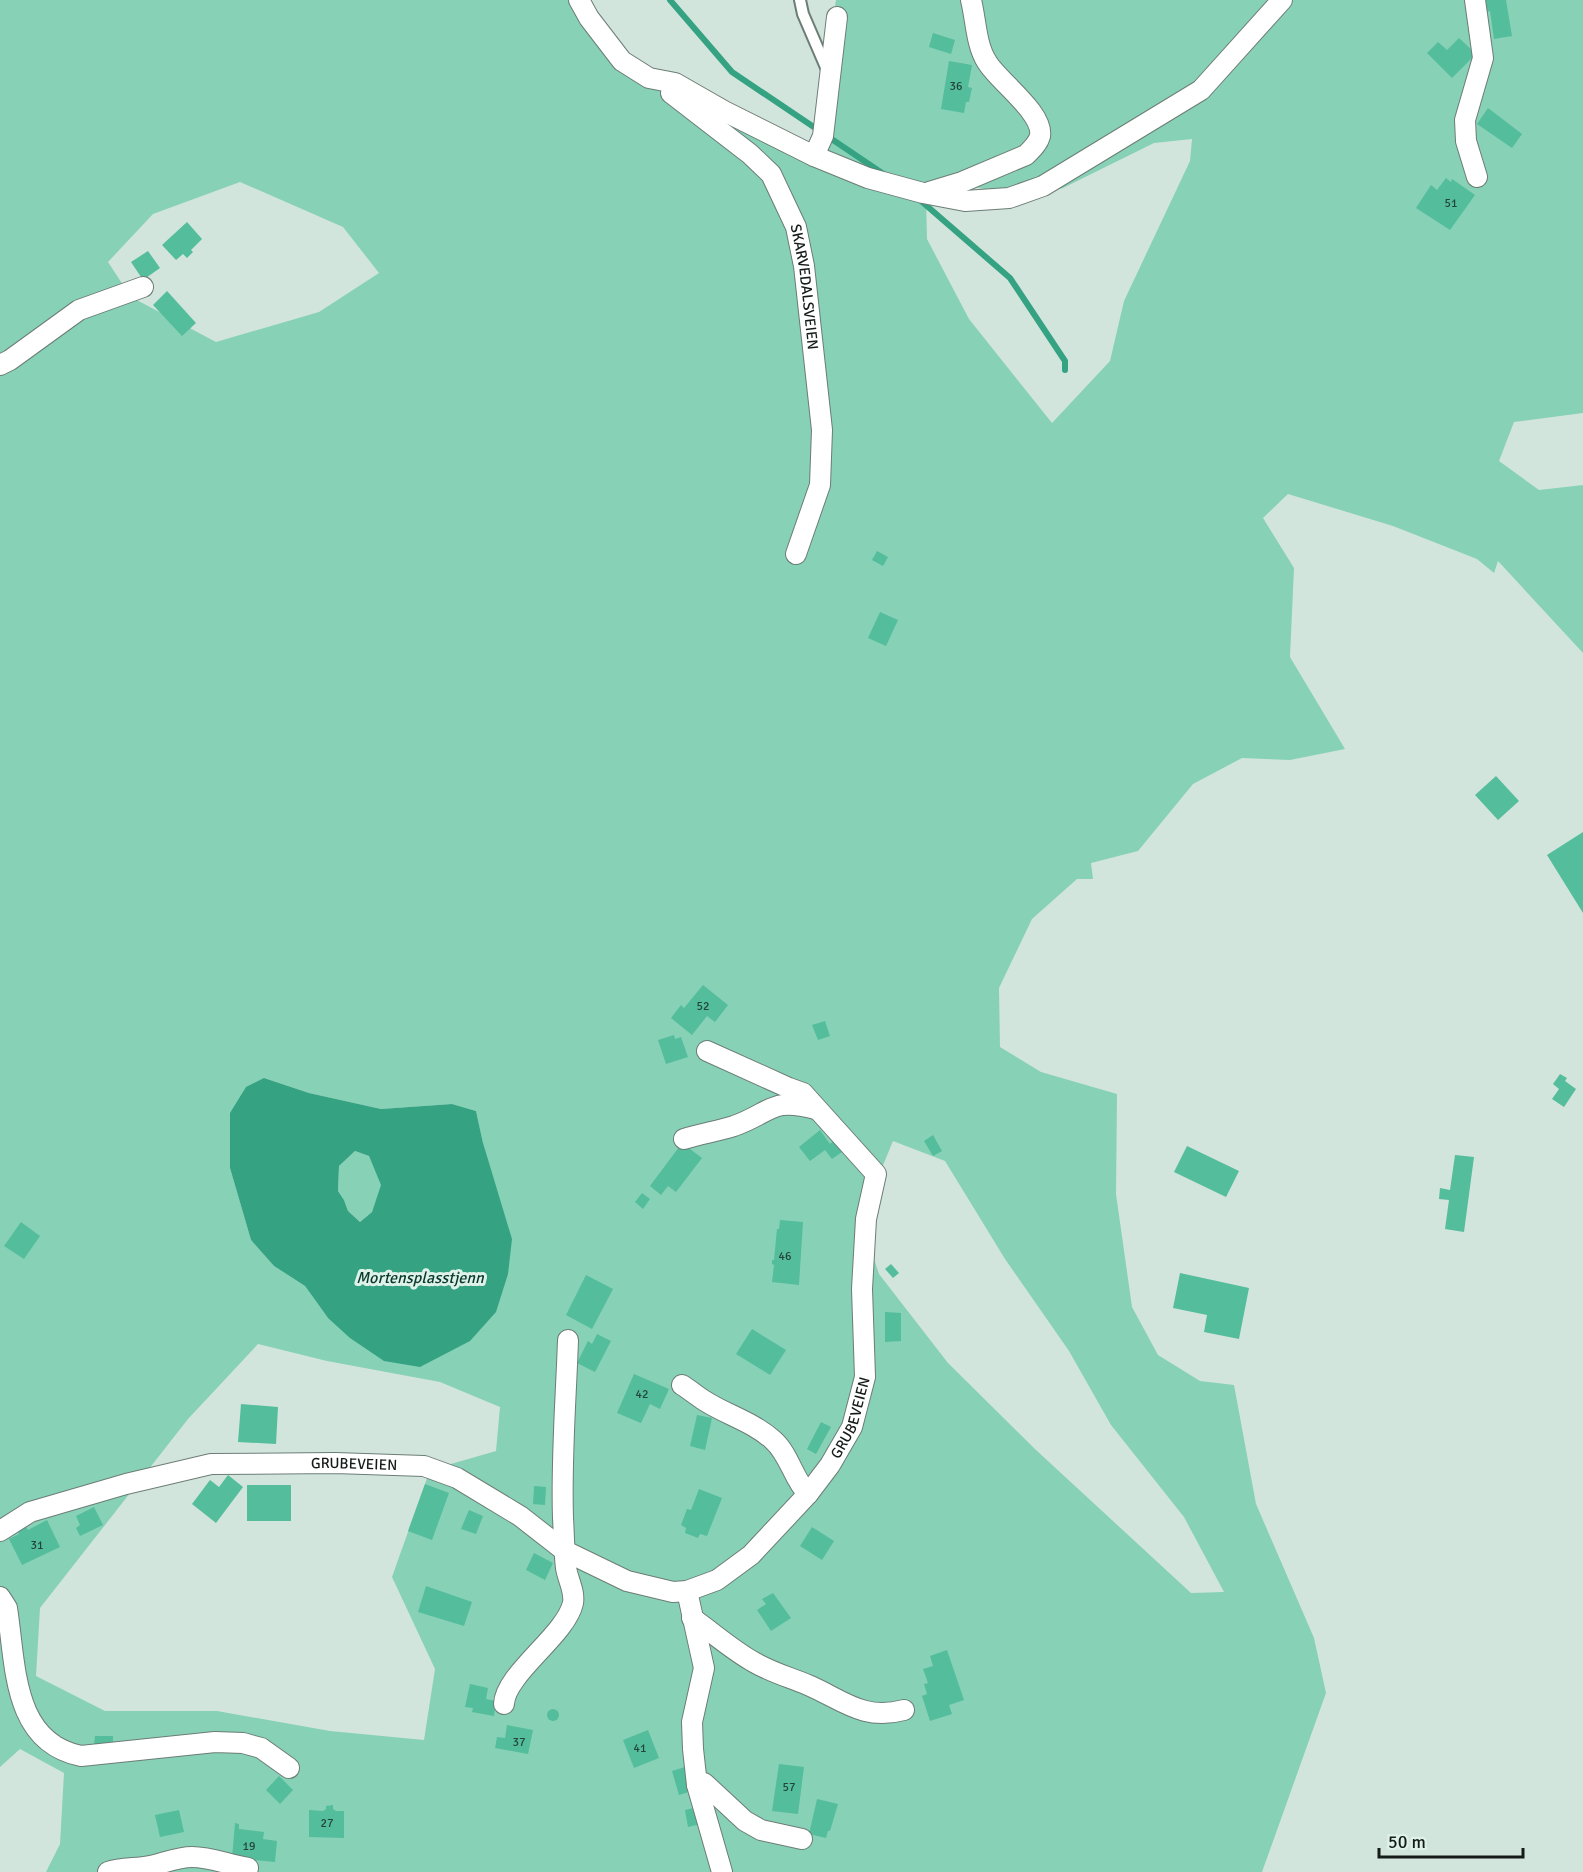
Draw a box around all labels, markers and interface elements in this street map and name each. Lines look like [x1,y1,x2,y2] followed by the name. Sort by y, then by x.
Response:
[950,79,962,94] house number: 36
[1445,196,1457,211] house number: 51
[787,222,822,351] street label: SKARVEDALSVEIEN
[697,999,709,1014] house number: 52
[779,1249,791,1264] house number: 46
[356,1268,485,1288] water label: Mortensplasstjenn
[827,1375,874,1462] street label: GRUBEVEIEN
[636,1387,648,1402] house number: 42
[311,1454,398,1474] street label: GRUBEVEIEN
[31,1538,43,1553] house number: 31
[513,1735,525,1750] house number: 37
[634,1741,646,1756] house number: 41
[783,1780,795,1795] house number: 57
[321,1816,333,1831] house number: 27
[1379,1821,1523,1859] scale bar
[1388,1831,1426,1853] text: 50 m
[243,1839,255,1854] house number: 19

